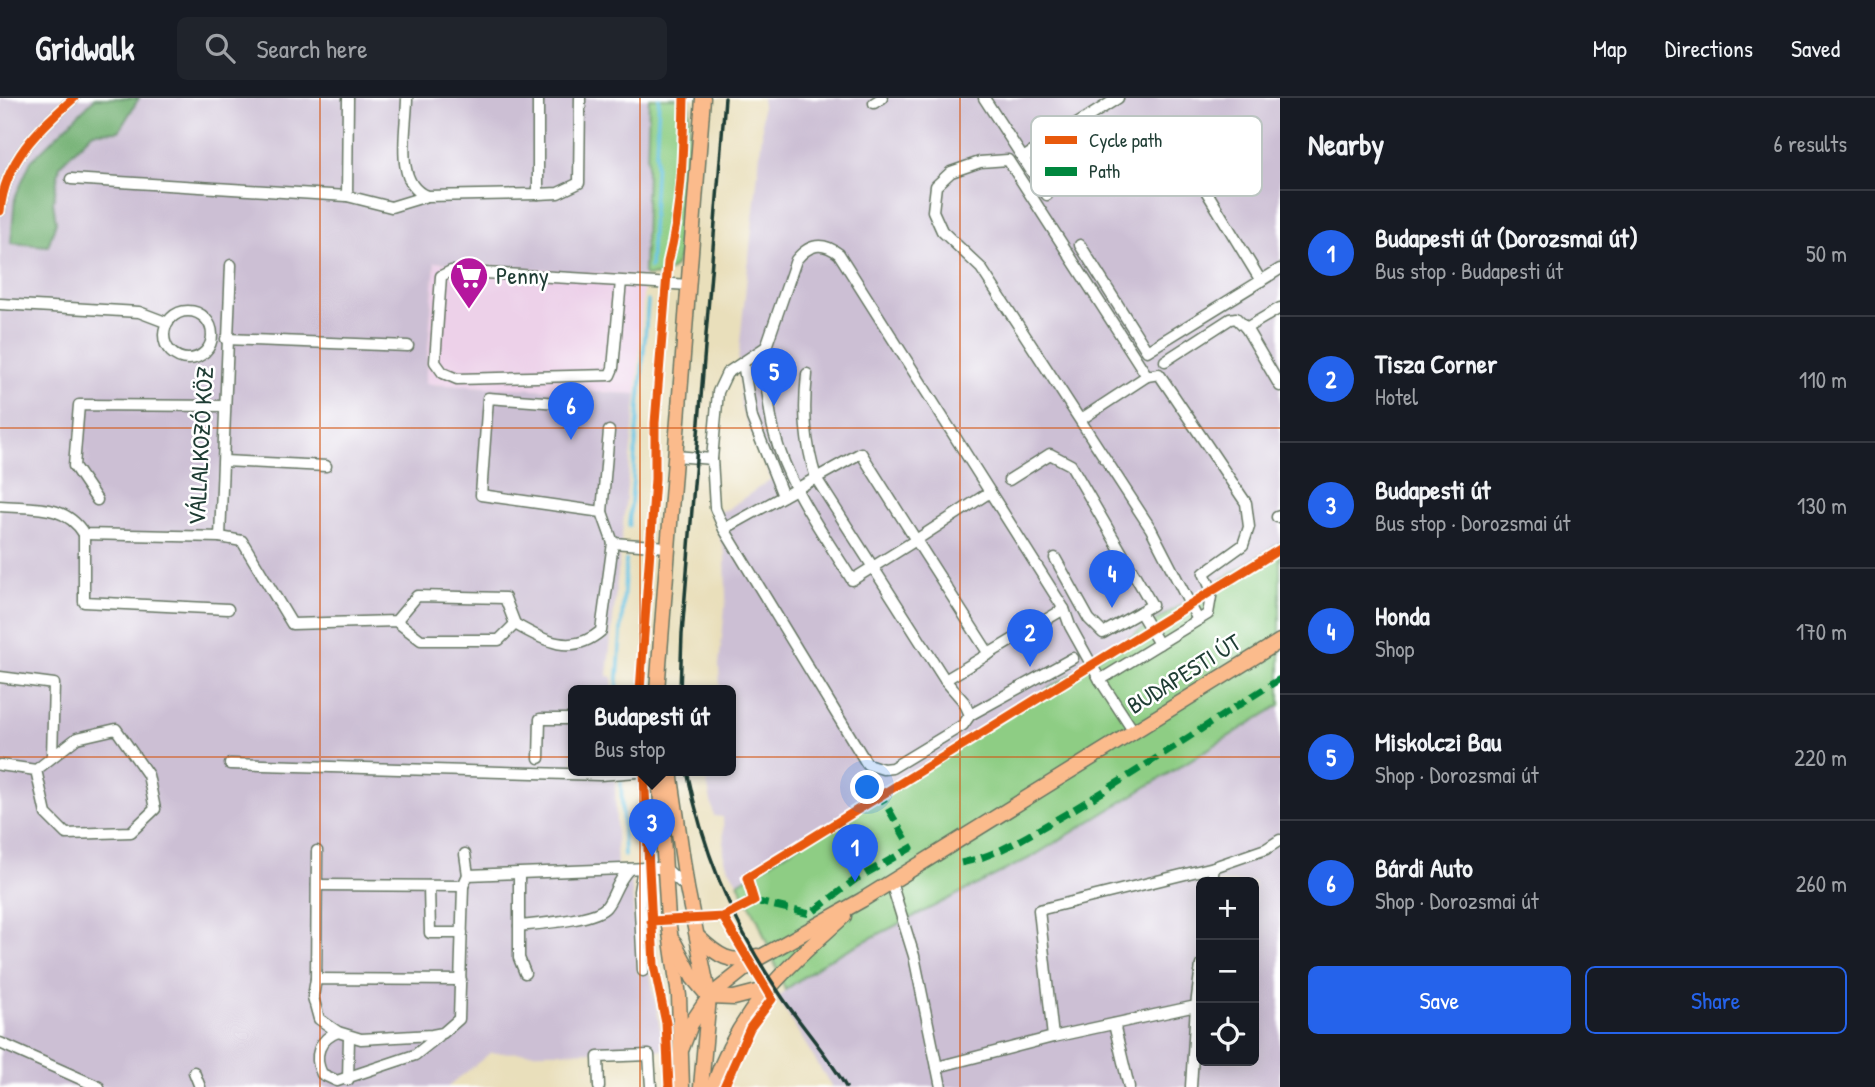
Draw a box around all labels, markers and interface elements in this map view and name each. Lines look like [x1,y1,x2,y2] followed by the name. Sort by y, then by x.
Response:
[177,17,667,80] search box
[35,26,135,70] text: Gridwalk
[201,29,239,67] icon: search
[257,31,368,66] text: Search here
[1593,32,1627,64] text: Map
[1665,32,1753,64] text: Directions
[1791,32,1840,64] text: Saved
[1031,116,1262,196] legend
[1308,124,1384,164] text: Nearby
[1089,127,1162,153] text: Cycle path
[1774,128,1847,159] text: 6 results
[1089,158,1120,184] text: Path
[1375,220,1638,255] text: Budapesti út (Dorozsmai út)
[1327,238,1335,269] text: 1
[1806,238,1847,269] text: 50 m
[448,255,490,310] supermarket icon: Penny
[1375,255,1563,286] text: Bus stop · Budapesti út
[496,259,549,291] place label: Penny
[1375,346,1497,381] text: Tisza Corner
[751,348,797,406] pin: 5
[1326,364,1336,395] text: 2
[1799,364,1847,395] text: 110 m
[180,366,220,526] street label: VÁLLALKOZÓ KÖZ
[1375,381,1418,412] text: Hotel
[548,382,594,440] pin: 6
[1375,472,1491,507] text: Budapesti út
[1326,490,1336,521] text: 3
[1797,490,1847,521] text: 130 m
[1375,507,1570,538] text: Bus stop · Dorozsmai út
[1089,550,1135,608] pin: 4
[1375,598,1430,633] text: Honda
[1007,609,1053,667] pin: 2
[1327,616,1335,647] text: 4
[1796,616,1847,647] text: 170 m
[1121,625,1247,721] street label: BUDAPESTI ÚT
[1375,633,1414,664] text: Shop
[568,685,736,776] popup
[594,698,710,733] text: Budapesti út
[1375,724,1501,759] text: Miskolczi Bau
[594,733,665,764] text: Bus stop
[1326,742,1336,773] text: 5
[1794,742,1847,773] text: 220 m
[1375,759,1539,790] text: Shop · Dorozsmai út
[850,770,884,804] your location
[629,799,675,857] pin: 3
[832,824,878,882] pin: 1
[1375,850,1473,885] text: Bárdi Auto
[1326,868,1336,899] text: 6
[1796,868,1847,899] text: 260 m
[1196,877,1259,1066] map controls
[1196,877,1259,940] button: +
[1375,885,1539,916] text: Shop · Dorozsmai út
[1196,940,1259,1003] button: −
[1308,966,1571,1034] button: Save
[1585,966,1847,1034] button: Share
[1196,1003,1259,1066] button: locate

